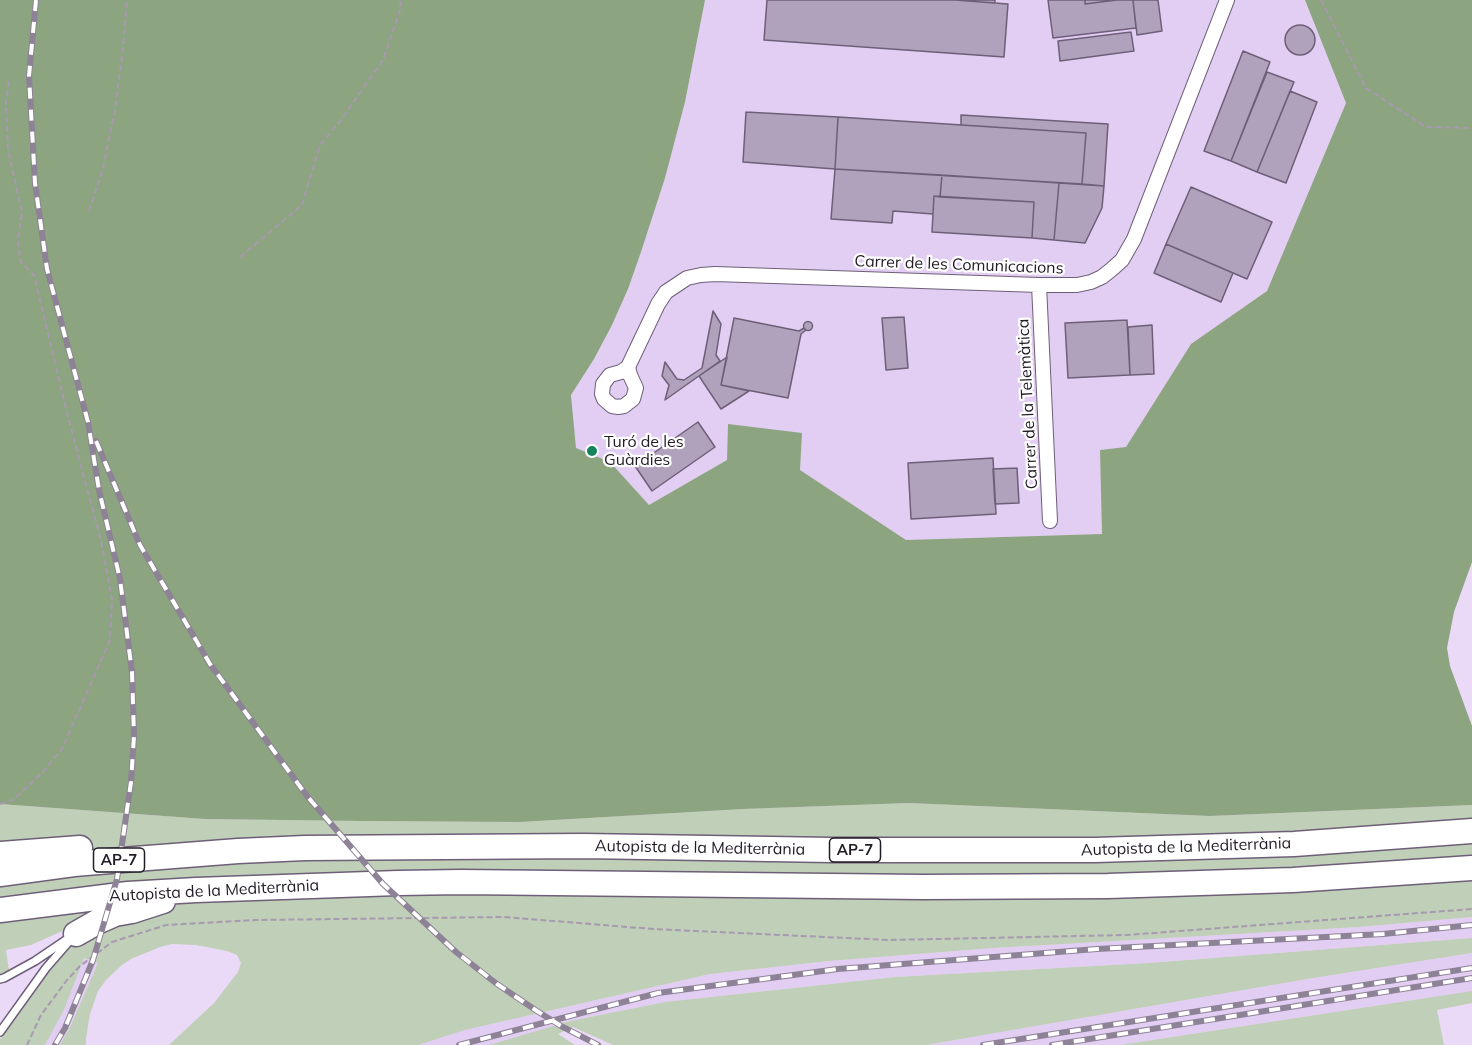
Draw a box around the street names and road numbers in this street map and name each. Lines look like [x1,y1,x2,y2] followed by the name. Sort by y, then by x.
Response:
[854,252,1064,278] street label: Carrer de les Comunicacions
[1014,318,1042,490] street label: Carrer de la Telemàtica
[1081,834,1291,860] street label: Autopista de la Mediterrània
[595,837,805,859] street label: Autopista de la Mediterrània
[830,838,880,862] road number: AP-7
[94,848,144,872] road number: AP-7
[108,876,320,906] street label: Autopista de la Mediterrània

